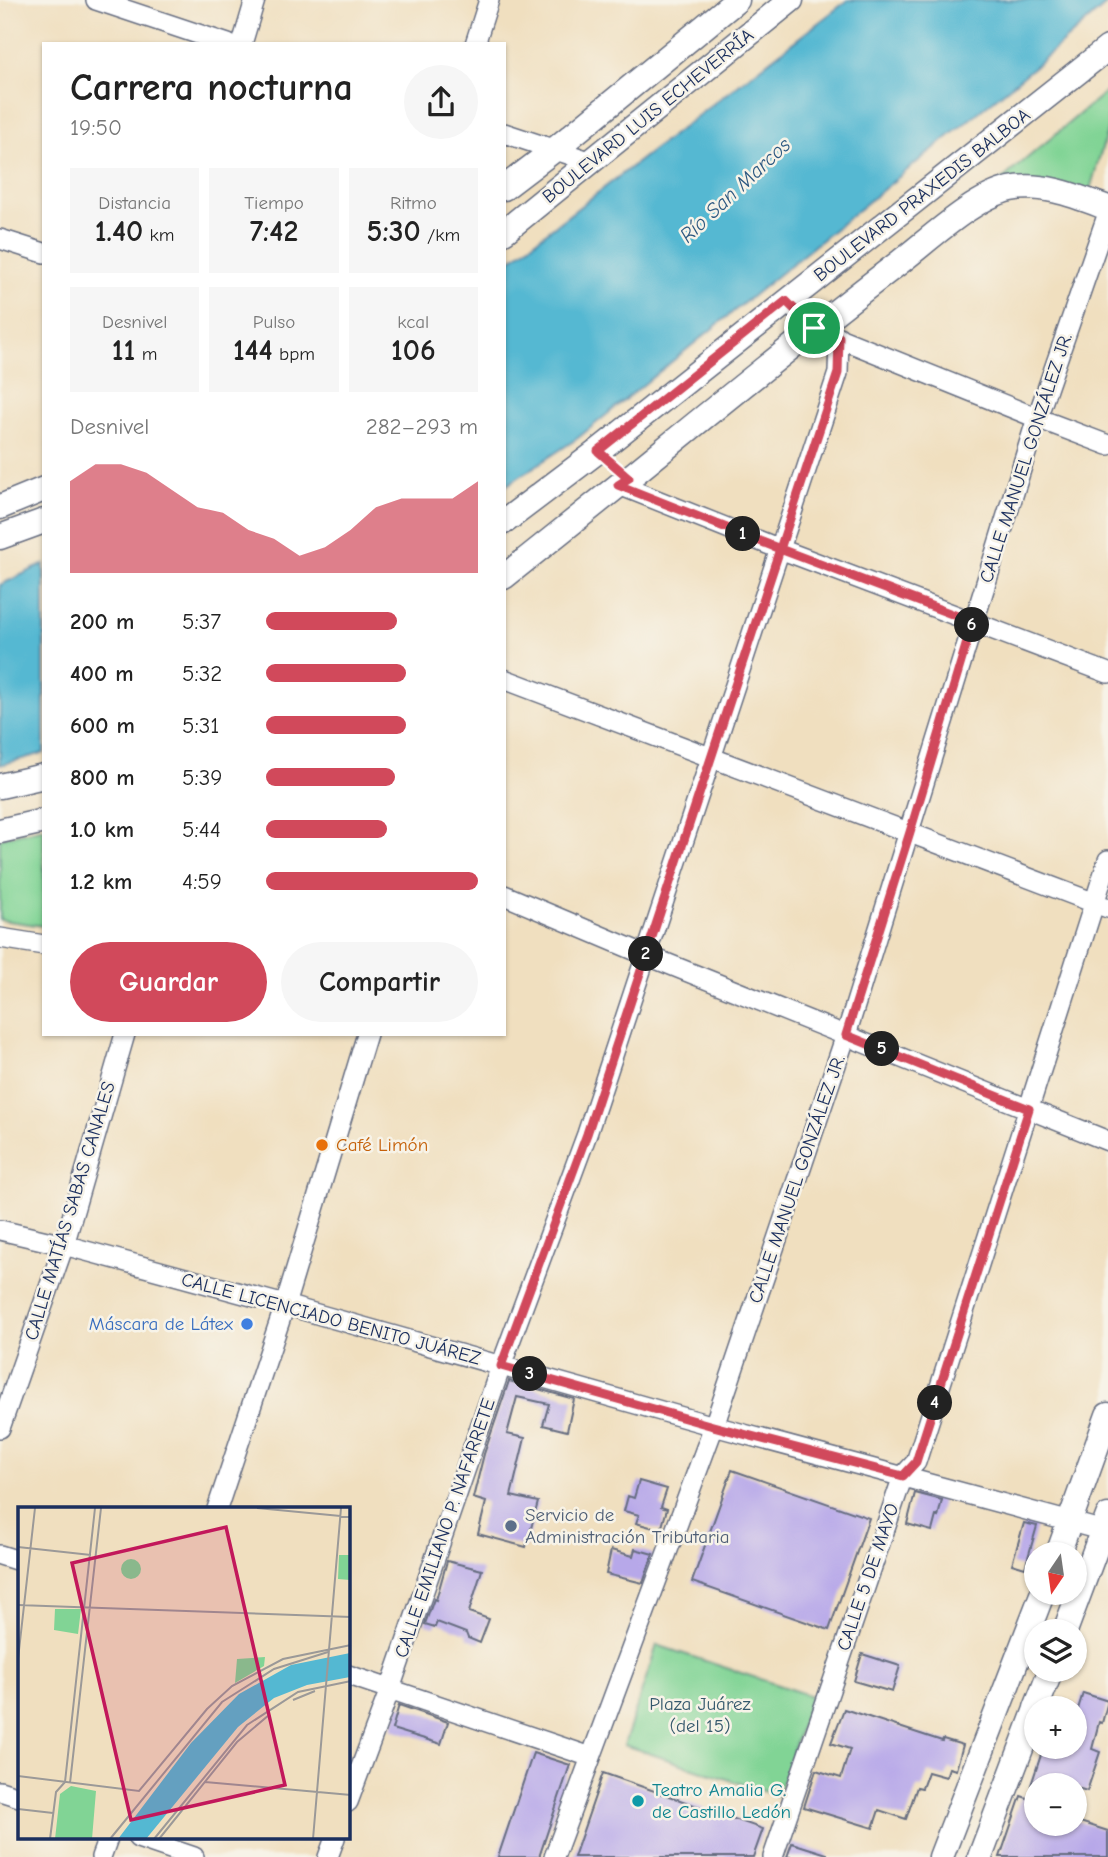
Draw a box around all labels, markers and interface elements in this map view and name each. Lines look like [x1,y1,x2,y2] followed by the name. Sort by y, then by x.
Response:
[538,24,758,208] street label: BOULEVARD LUIS ECHEVERRÍA
[404,65,478,139] button: share
[70,66,353,110] text: Carrera nocturna
[810,104,1034,286] street label: BOULEVARD PRAXEDIS BALBOA
[70,114,122,141] text: 19:50
[675,132,795,247] water label: Río San Marcos
[98,192,171,214] text: Distancia
[244,192,304,214] text: Tiempo
[390,192,437,214] text: Ritmo
[95,214,143,249] text: 1.40
[250,214,298,249] text: 7:42
[367,214,421,249] text: 5:30
[143,224,175,246] text: km
[421,224,460,246] text: /km
[784,298,844,358] pin
[795,309,833,347] icon: arrive
[102,311,167,333] text: Desnivel
[253,311,295,333] text: Pulso
[397,311,429,333] text: kcal
[975,330,1077,586] street label: CALLE MANUEL GONZÁLEZ JR.
[112,333,135,368] text: 11
[233,333,273,368] text: 144
[391,333,436,368] text: 106
[135,343,157,365] text: m
[273,343,315,365] text: bpm
[70,413,149,440] text: Desnivel
[366,413,478,440] text: 282–293 m
[726,516,760,552] pin: 1
[739,522,746,544] text: 1
[70,608,134,635] text: 200 m
[182,608,221,635] text: 5:37
[954,608,990,642] pin: 6
[967,613,976,635] text: 6
[70,660,134,687] text: 400 m
[182,660,222,687] text: 5:32
[70,712,135,739] text: 600 m
[182,712,219,739] text: 5:31
[70,764,135,791] text: 800 m
[182,764,222,791] text: 5:39
[70,816,134,843] text: 1.0 km
[182,816,221,843] text: 5:44
[70,868,132,895] text: 1.2 km
[182,868,222,895] text: 4:59
[628,936,664,972] pin: 2
[70,942,267,1022] button: Guardar
[281,942,478,1022] button: Compartir
[641,942,650,964] text: 2
[864,1032,900,1066] pin: 5
[876,1037,887,1059] text: 5
[744,1052,850,1306] street label: CALLE MANUEL GONZÁLEZ JR.
[20,1079,120,1343] street label: CALLE MATÍAS SABAS CANALES
[336,1134,428,1156] place label: Café Limón
[314,1137,330,1153] marker: Café Limón
[179,1268,483,1370] street label: CALLE LICENCIADO BENITO JUÁREZ
[89,1313,234,1335] place label: Máscara de Látex
[239,1316,255,1332] marker: Máscara de Látex
[512,1356,548,1392] pin: 3
[525,1362,534,1384] text: 3
[918,1386,953,1420] pin: 4
[930,1391,939,1413] text: 4
[390,1395,500,1661] street label: CALLE EMILIANO P. NAFARRETE
[832,1500,904,1654] street label: CALLE 5 DE MAYO
[525,1504,730,1548] place label: Servicio de Administración Tributaria
[18,1507,350,1840] inset map
[503,1518,519,1534] marker: Servicio de Administración Tributaria
[1024,1542,1087,1605] north arrow
[1024,1542,1087,1836] map controls
[1024,1619,1087,1682] button: layers
[649,1693,751,1737] park label: Plaza Juárez (del 15)
[1024,1696,1087,1759] button: +
[1024,1773,1087,1836] button: −
[652,1779,791,1823] place label: Teatro Amalia G. de Castillo Ledón
[630,1793,646,1809] marker: Teatro Amalia G. de Castillo Ledón

